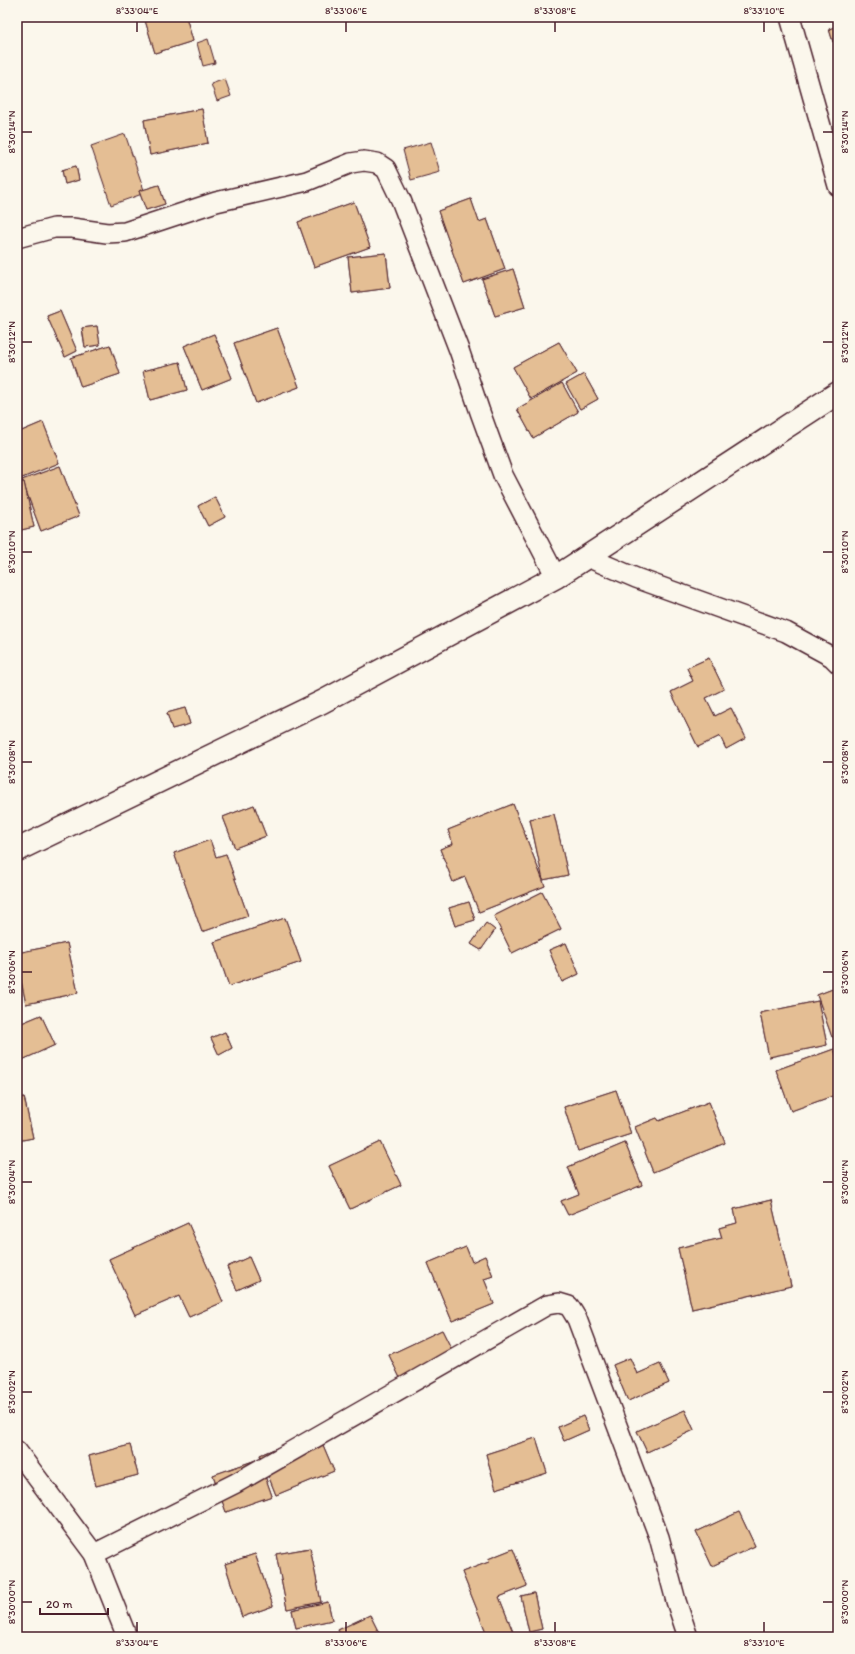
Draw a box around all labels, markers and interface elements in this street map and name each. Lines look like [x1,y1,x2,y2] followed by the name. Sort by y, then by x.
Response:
[116,4,159,17] text: 8°33'04"E
[325,4,367,17] text: 8°33'06"E
[534,4,576,17] text: 8°33'08"E
[743,4,785,17] text: 8°33'10"E
[5,110,18,153] text: 8°30'14"N
[838,110,851,153] text: 8°30'14"N
[5,321,18,363] text: 8°30'12"N
[838,321,851,363] text: 8°30'12"N
[5,530,18,574] text: 8°30'10"N
[838,530,851,574] text: 8°30'10"N
[5,740,18,784] text: 8°30'08"N
[838,740,851,784] text: 8°30'08"N
[5,950,18,994] text: 8°30'06"N
[838,950,851,994] text: 8°30'06"N
[5,1160,18,1204] text: 8°30'04"N
[838,1160,851,1204] text: 8°30'04"N
[5,1370,18,1414] text: 8°30'02"N
[838,1370,851,1414] text: 8°30'02"N
[5,1579,18,1624] text: 8°30'00"N
[838,1579,851,1624] text: 8°30'00"N
[40,1590,108,1616] scale bar
[46,1597,73,1611] text: 20 m
[116,1636,159,1649] text: 8°33'04"E
[325,1636,367,1649] text: 8°33'06"E
[534,1636,576,1649] text: 8°33'08"E
[743,1636,785,1649] text: 8°33'10"E

